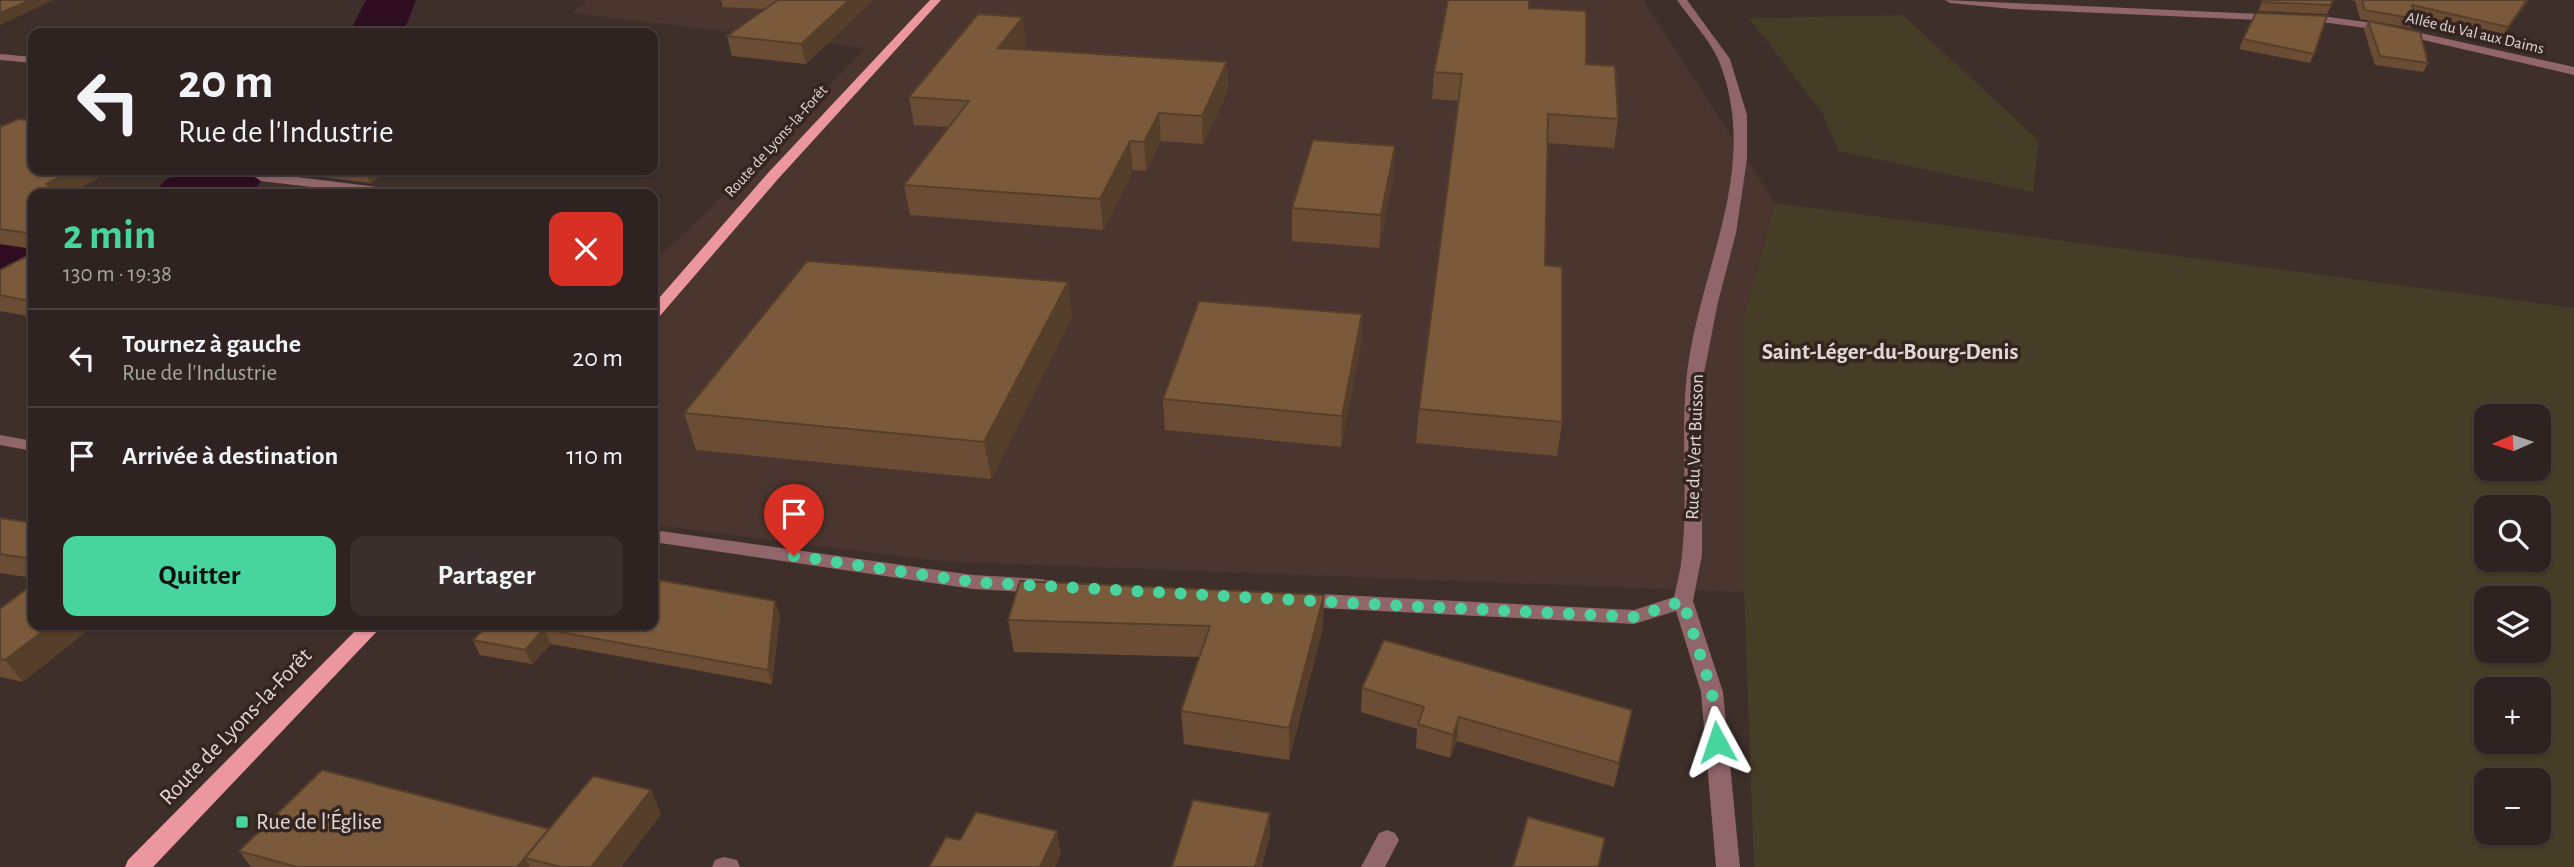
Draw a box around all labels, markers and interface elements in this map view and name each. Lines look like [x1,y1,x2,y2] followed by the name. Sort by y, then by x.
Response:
[2404,9,2546,57] street label: Allée du Val aux Daims
[63,56,154,147] icon: left
[178,58,274,107] text: 20 m
[722,82,831,201] street label: Route de Lyons-la-Forêt
[178,116,394,148] text: Rue de l'Industrie
[549,212,623,286] button: close
[63,214,156,256] text: 2 min
[63,263,172,286] text: 130 m · 19:38
[122,331,301,357] text: Tournez à gauche
[63,339,101,377] icon: left
[1762,341,2018,364] district label: Saint-Léger-du-Bourg-Denis
[572,345,623,371] text: 20 m
[122,362,277,385] text: Rue de l'Industrie
[1683,374,1707,520] street label: Rue du Vert Buisson
[2474,404,2552,481] north arrow
[2474,404,2551,845] map controls
[63,437,101,475] icon: arrive
[122,443,338,469] text: Arrivée à destination
[566,443,623,469] text: 110 m
[764,484,824,556] pin
[775,495,813,533] icon: arrive
[2474,495,2551,572] button: search
[63,536,336,616] button: Quitter
[350,536,623,616] button: Partager
[2474,586,2551,663] button: layers
[155,644,317,810] street label: Route de Lyons-la-Forêt
[2474,677,2551,754] button: +
[1680,705,1754,779] position arrow
[2474,768,2551,845] button: −
[256,808,382,834] place label: Rue de l'Église
[234,814,250,830] marker: Rue de l'Église

